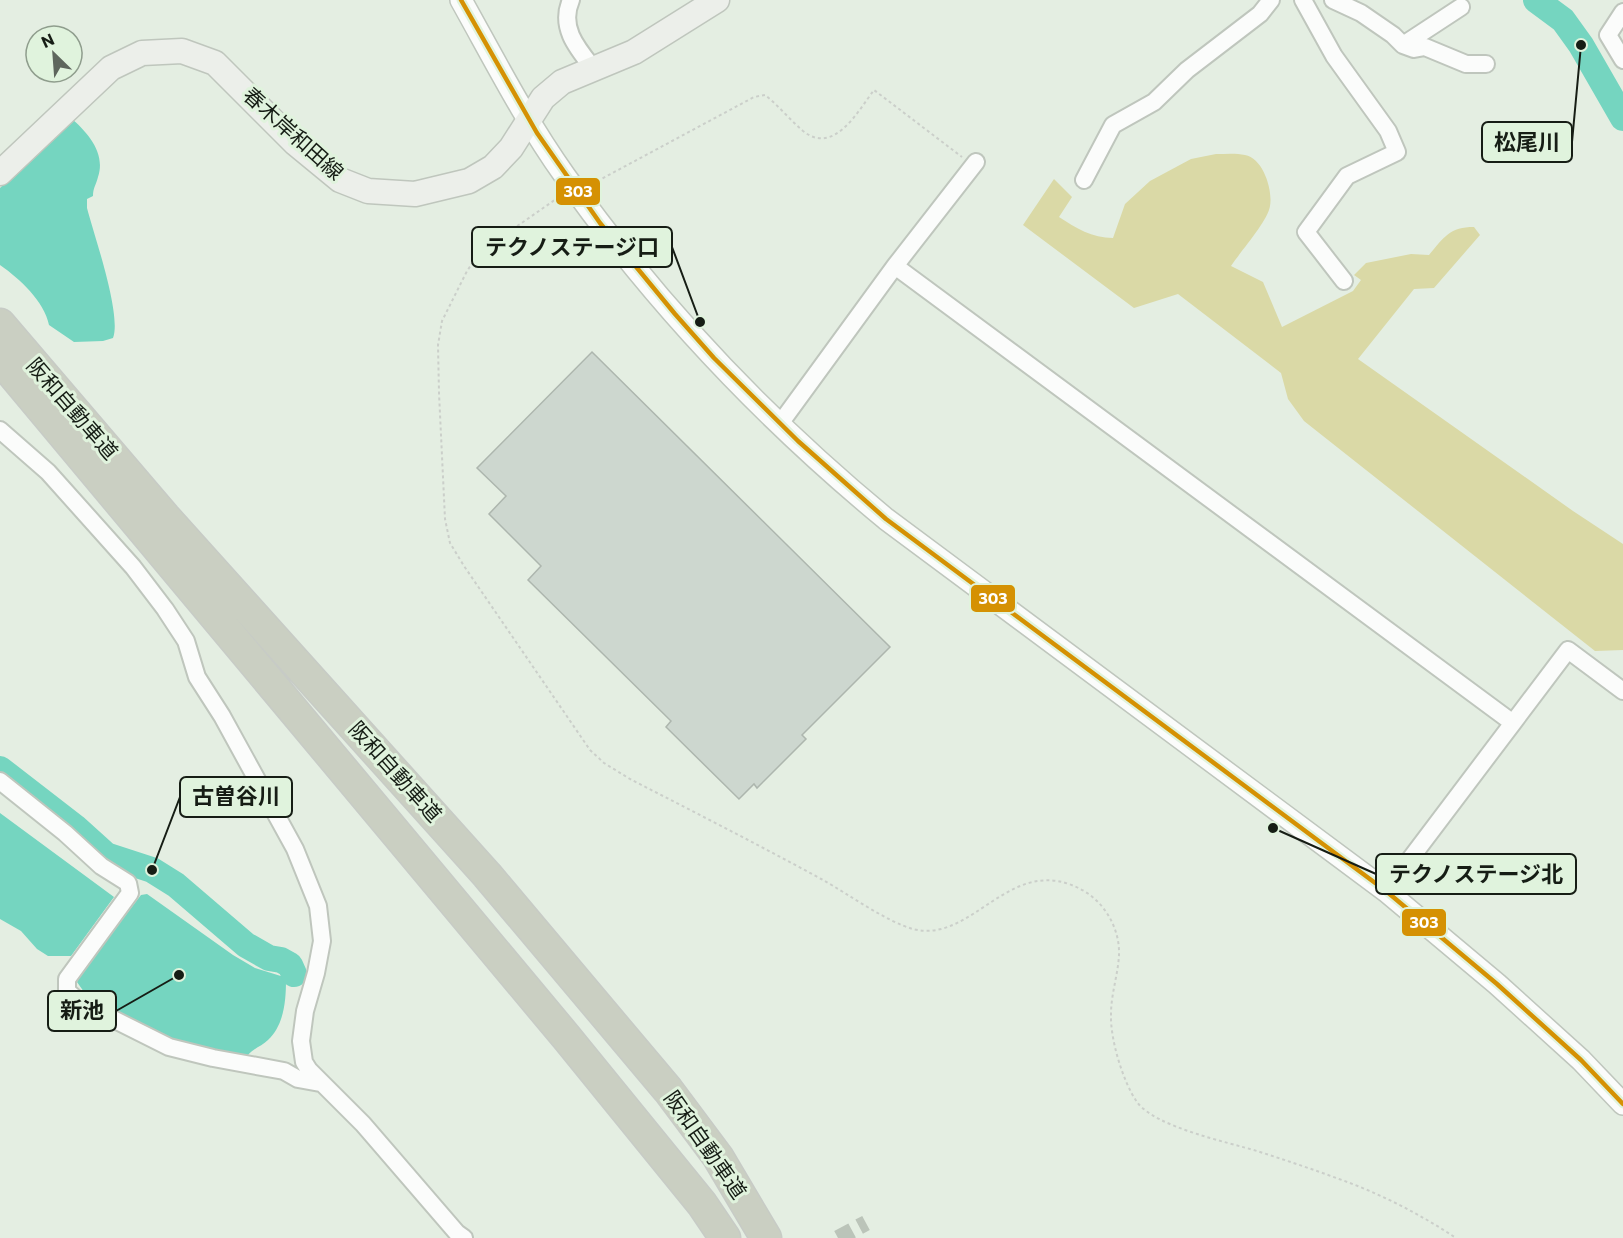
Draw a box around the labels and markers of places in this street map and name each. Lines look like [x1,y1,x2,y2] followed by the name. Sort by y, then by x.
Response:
[1482,122,1572,162] callout: 松尾川
[472,227,672,267] callout: テクノステージ口
[180,777,292,817] callout: 古曽谷川
[1376,854,1576,894] callout: テクノステージ北
[48,991,116,1031] callout: 新池

